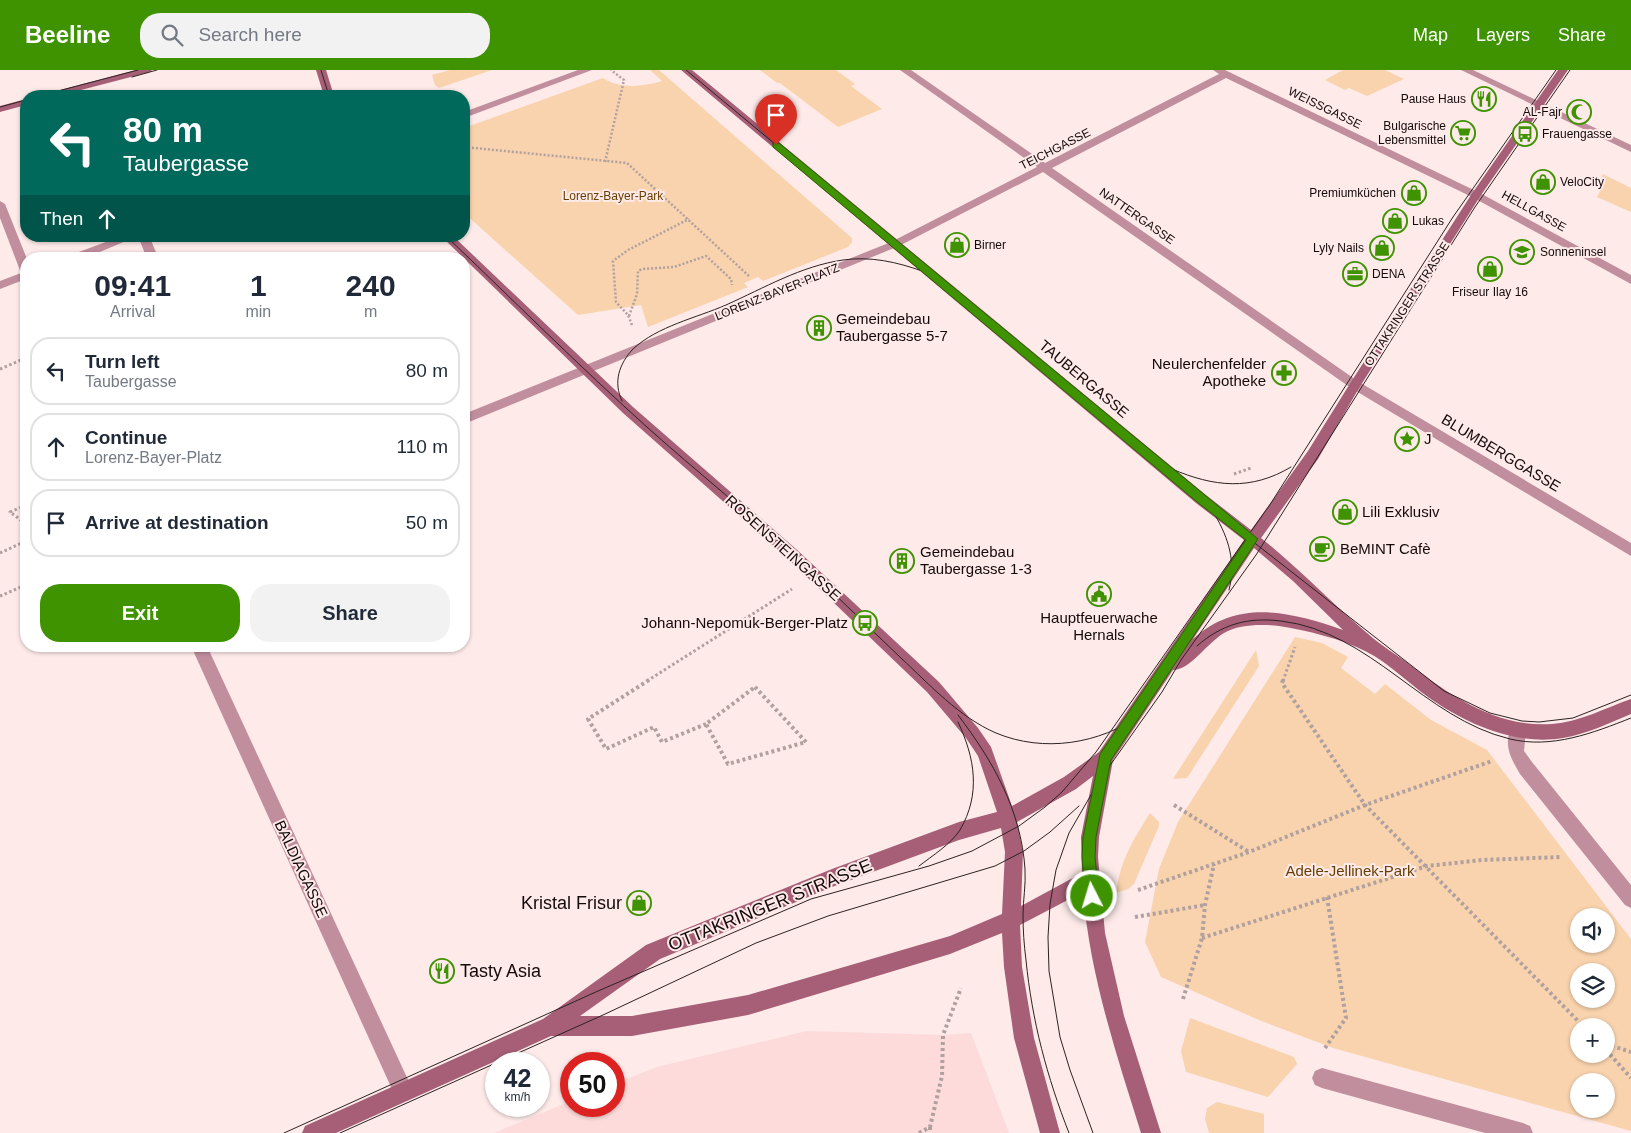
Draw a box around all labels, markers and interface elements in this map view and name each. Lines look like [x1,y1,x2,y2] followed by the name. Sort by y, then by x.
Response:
[140,13,490,58] search box
[25,21,110,48] text: Beeline
[158,21,186,49] icon: search
[198,24,302,45] text: Search here
[1413,25,1448,45] text: Map
[1476,25,1530,45] text: Layers
[1558,25,1606,45] text: Share
[1286,84,1364,132] street label: WEISSGASSE
[1471,86,1497,112] restaurant icon: Pause Haus
[1401,92,1466,106] place label: Pause Haus
[755,94,797,145] pin
[1566,99,1592,125] mosque icon: AL-Fajr
[762,101,790,129] icon: arrive
[1523,105,1562,119] place label: AL-Fajr
[40,110,105,175] icon: left
[123,110,203,149] text: 80 m
[1378,119,1446,147] place label: Bulgarische Lebensmittel
[1450,120,1476,146] supermarket icon: Bulgarische Lebensmittel
[1512,121,1538,147] bus stop icon: Frauengasse
[1017,125,1093,173] street label: TEICHGASSE
[1542,127,1612,141] place label: Frauengasse
[123,151,249,176] text: Taubergasse
[1530,169,1556,195] shop icon: VeloCity
[1560,175,1604,189] place label: VeloCity
[1401,180,1427,206] shop icon: Premiumküchen
[1097,185,1177,247] street label: NATTERGASSE
[1309,186,1396,200] place label: Premiumküchen
[1499,188,1569,234] street label: HELLGASSE
[563,189,664,203] park label: Lorenz-Bayer-Park
[93,205,121,233] icon: ahead
[40,208,83,229] text: Then
[1382,208,1408,234] shop icon: Lukas
[1412,214,1444,228] place label: Lukas
[944,232,970,258] shop icon: Birner
[1369,235,1395,261] shop icon: Lyly Nails
[974,238,1006,252] place label: Birner
[1362,239,1452,369] street label: OTTAKRINGER STRASSE
[1509,239,1535,265] school or university icon: Sonneninsel
[1313,241,1364,255] place label: Lyly Nails
[1540,245,1606,259] place label: Sonneninsel
[1477,256,1503,282] shop icon: Friseur Ilay 16
[713,261,841,323] street label: LORENZ-BAYER-PLATZ
[1342,261,1368,287] office icon: DENA
[1372,267,1405,281] place label: DENA
[94,269,171,302] text: 09:41
[250,269,267,302] text: 1
[346,269,396,302] text: 240
[1452,285,1528,299] place label: Friseur Ilay 16
[110,303,155,320] text: Arrival
[245,303,271,320] text: min
[364,303,377,320] text: m
[836,310,948,344] place label: Gemeindebau Taubergasse 5-7
[806,315,832,341] building icon: Gemeindebau Taubergasse 5-7
[1036,336,1132,421] street label: TAUBERGASSE
[85,351,160,372] text: Turn left
[1152,355,1266,389] place label: Neulerchenfelder Apotheke
[42,357,70,385] icon: left
[406,360,448,381] text: 80 m
[1271,360,1297,386] pharmacy icon: Neulerchenfelder Apotheke
[85,373,177,390] text: Taubergasse
[1439,410,1564,495] street label: BLUMBERGGASSE
[1394,426,1420,452] place icon: J
[85,427,167,448] text: Continue
[1424,430,1432,447] place label: J
[42,433,70,461] icon: ahead
[397,436,448,457] text: 110 m
[85,449,222,466] text: Lorenz-Bayer-Platz
[722,491,844,604] street label: ROSENSTEINGASSE
[1332,499,1358,525] shop icon: Lili Exklusiv
[1362,503,1440,520] place label: Lili Exklusiv
[42,509,70,537] icon: arrive
[85,512,269,533] text: Arrive at destination
[406,512,448,533] text: 50 m
[1309,536,1335,562] cafe icon: BeMINT Cafè
[1340,540,1431,557] place label: BeMINT Cafè
[920,543,1032,577] place label: Gemeindebau Taubergasse 1-3
[889,548,915,574] building icon: Gemeindebau Taubergasse 1-3
[1086,581,1112,607] public building icon: Hauptfeuerwache Hernals
[40,584,240,642] button: Exit
[250,584,450,642] button: Share
[1040,609,1158,643] place label: Hauptfeuerwache Hernals
[852,610,878,636] bus stop icon: Johann-Nepomuk-Berger-Platz
[641,614,848,631] place label: Johann-Nepomuk-Berger-Platz
[272,818,331,920] street label: BALDIAGASSE
[665,855,875,955] street label: OTTAKRINGER STRASSE
[1285,862,1415,879] park label: Adele-Jellinek-Park
[1065,869,1117,921] position arrow
[626,890,652,916] shop icon: Kristal Frisur
[521,893,622,913] place label: Kristal Frisur
[1570,908,1615,1118] map controls
[1570,908,1615,953] button: sound
[429,958,455,984] restaurant icon: Tasty Asia
[460,961,542,981] place label: Tasty Asia
[1570,963,1615,1008] button: layers
[1570,1018,1615,1063] button: +
[560,1052,625,1117] speed limit sign: 50
[504,1064,531,1092] text: 42
[1570,1073,1615,1118] button: −
[504,1090,531,1104] text: km/h

